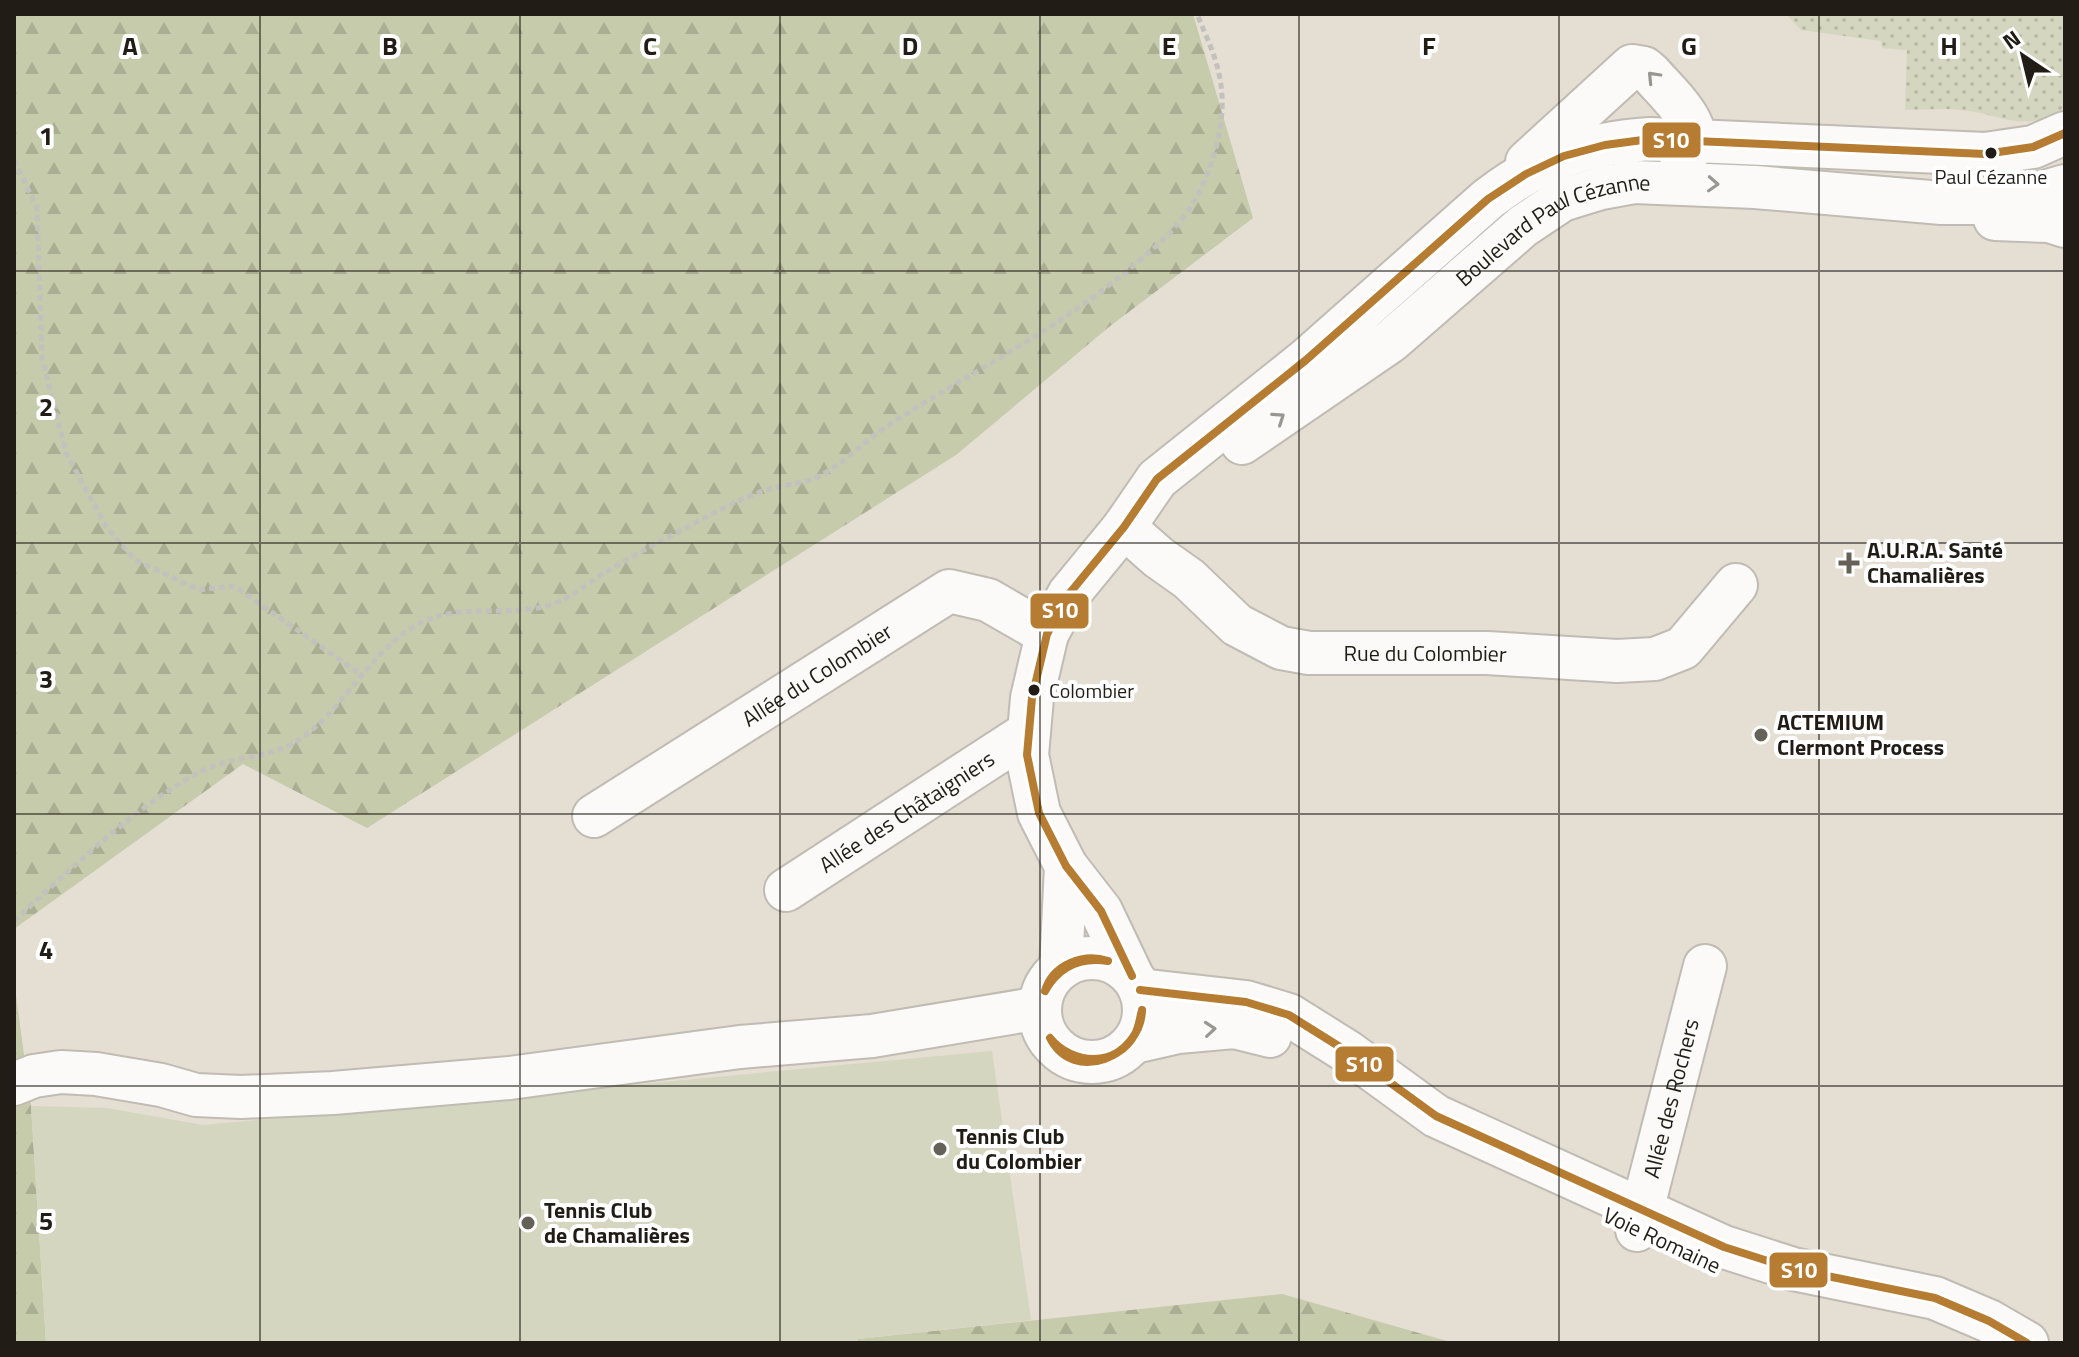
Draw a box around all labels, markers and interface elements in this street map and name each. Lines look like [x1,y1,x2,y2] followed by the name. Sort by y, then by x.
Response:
[1983,16,2063,96] north arrow
[1996,21,2028,58] text: N
[122,26,138,65] text: A
[382,26,398,65] text: B
[643,26,657,65] text: C
[902,26,918,65] text: D
[1162,26,1176,65] text: E
[1422,26,1436,65] text: F
[1681,26,1697,65] text: G
[1940,26,1958,65] text: H
[1647,72,1662,86] one-way arrow
[39,116,53,155] text: 1
[1641,121,1702,159] line badge: S10
[1653,123,1689,157] text: S10
[1983,145,1999,161] marker: Paul Cézanne
[1935,161,2047,192] place label: Paul Cézanne
[1448,164,1651,295] street label: Boulevard Paul Cézanne
[1707,175,1720,192] one-way arrow
[39,387,53,426] text: 2
[1270,413,1284,428] one-way arrow
[1867,533,2003,592] place label: A.U.R.A. Santé Chamalières
[1838,552,1860,574] marker: A.U.R.A. Santé Chamalières
[1029,592,1090,630] line badge: S10
[1042,593,1078,627] text: S10
[735,614,899,735] street label: Allée du Colombier
[1344,636,1508,671] street label: Rue du Colombier
[39,659,53,698] text: 3
[1049,675,1134,706] place label: Colombier
[1026,682,1042,698] marker: Colombier
[1777,705,1944,764] place label: ACTEMIUM Clermont Process
[1752,726,1770,744] marker: ACTEMIUM Clermont Process
[812,742,1001,881] street label: Allée des Châtaigniers
[39,930,53,969] text: 4
[1634,1015,1708,1182] street label: Allée des Rochers
[1204,1021,1217,1038] one-way arrow
[1334,1045,1395,1083] line badge: S10
[1346,1047,1382,1081] text: S10
[956,1119,1082,1178] place label: Tennis Club du Colombier
[931,1140,949,1158] marker: Tennis Club du Colombier
[544,1193,690,1252] place label: Tennis Club de Chamalières
[1597,1198,1727,1282] street label: Voie Romaine
[39,1201,53,1240] text: 5
[519,1214,537,1232] marker: Tennis Club de Chamalières
[1768,1251,1829,1289] line badge: S10
[1781,1253,1817,1287] text: S10

